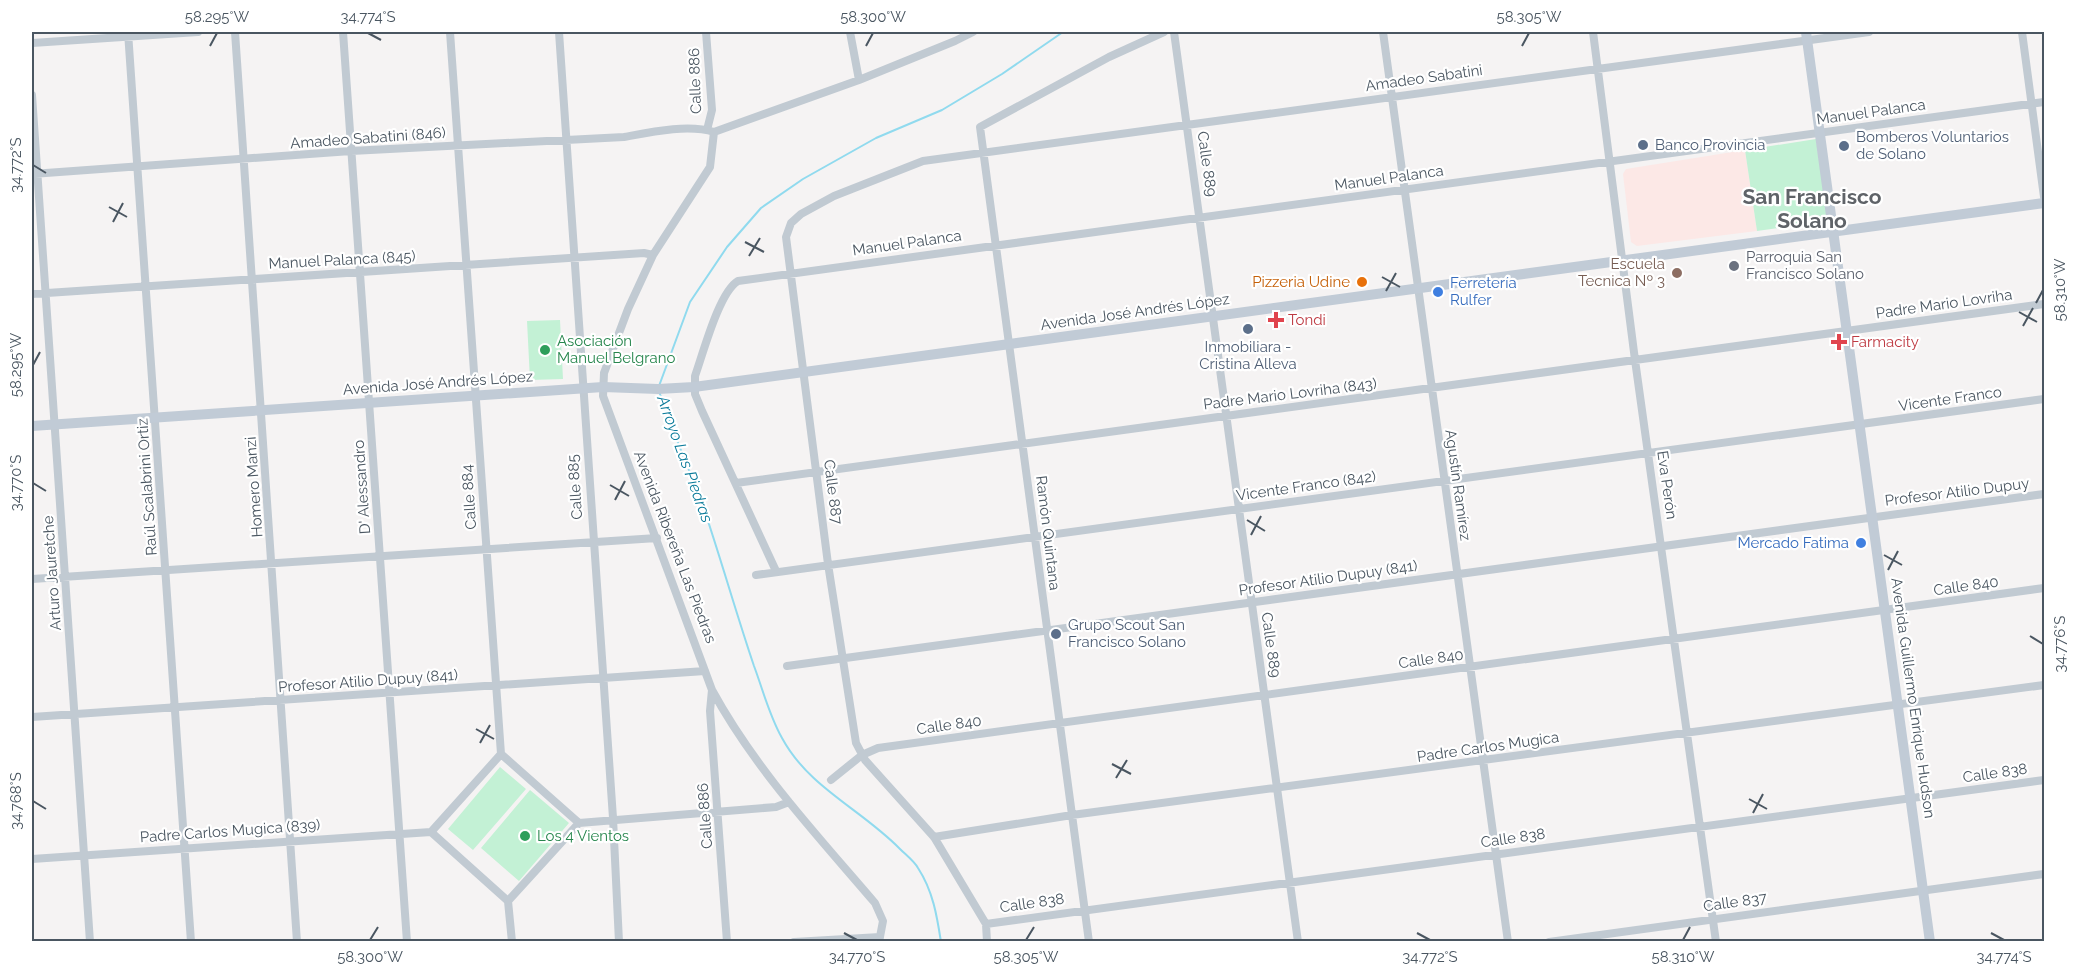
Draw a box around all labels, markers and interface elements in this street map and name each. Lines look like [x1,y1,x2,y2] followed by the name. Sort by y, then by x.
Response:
[185,8,249,26] text: 58.295°W
[340,8,396,26] text: 34.774°S
[840,8,906,26] text: 58.300°W
[1497,8,1562,26] text: 58.305°W
[685,48,705,114] street label: Calle 886
[1364,61,1484,95] street label: Amadeo Sabatini
[1815,95,1927,129] street label: Manuel Palanca
[290,124,446,152] street label: Amadeo Sabatini (846)
[1856,128,2009,163] place label: Bomberos Voluntarios de Solano
[1194,130,1221,198] street label: Calle 889
[1655,136,1766,154] place label: Banco Provincia
[7,137,25,193] text: 34.772°S
[1636,138,1650,152] marker: Banco Provincia
[1837,139,1851,153] marker: Bomberos Voluntarios de Solano
[1333,161,1445,195] street label: Manuel Palanca
[1743,184,1882,233] district label: San Francisco Solano
[851,226,963,260] street label: Manuel Palanca
[268,247,416,273] street label: Manuel Palanca (845)
[1746,248,1864,283] place label: Parroquia San Francisco Solano
[1578,255,1665,290] place label: Escuela Tecnica Nº 3
[2051,258,2069,321] text: 58.310°W
[1727,259,1741,273] marker: Parroquia San Francisco Solano
[1670,266,1684,280] marker: Escuela Tecnica Nº 3
[1252,273,1350,291] place label: Pizzeria Udine
[1450,274,1517,309] place label: Ferretería Rulfer
[1355,275,1369,289] marker: Pizzeria Udine
[1431,285,1445,299] marker: Ferretería Rulfer
[1875,286,2013,322] street label: Padre Mario Lovriha
[1039,290,1231,334] street label: Avenida José Andrés López
[1288,311,1326,329] place label: Tondi
[1269,313,1283,327] marker: Tondi
[1241,322,1255,336] marker: Inmobiliara - Cristina Alleva
[557,332,675,367] place label: Asociación Manuel Belgrano
[7,333,25,397] text: 58.295°W
[1851,333,1919,351] place label: Farmacity
[1832,335,1846,349] marker: Farmacity
[1199,338,1297,373] place label: Inmobiliara - Cristina Alleva
[538,343,552,357] marker: Asociación Manuel Belgrano
[342,367,534,399] street label: Avenida José Andrés López
[1202,374,1378,414] street label: Padre Mario Lovriha (843)
[1897,383,2003,415] street label: Vicente Franco
[653,392,717,526] water label: Arroyo Las Piedras
[133,418,161,556] street label: Raúl Scalabrini Ortiz
[1441,428,1475,542] street label: Agustín Ramírez
[242,436,266,538] street label: Homero Manzi
[350,439,374,535] street label: D' Alessandro
[630,448,720,646] street label: Avenida Ribereña Las Piedras
[1653,449,1681,521] street label: Eva Perón
[564,454,586,520] street label: Calle 885
[7,455,25,511] text: 34.770°S
[820,459,846,525] street label: Calle 887
[458,464,480,530] street label: Calle 884
[1235,467,1377,505] street label: Vicente Franco (842)
[1884,474,2030,510] street label: Profesor Atilio Dupuy
[1032,475,1064,591] street label: Ramón Quintana
[39,515,65,631] street label: Arturo Jauretche
[1737,534,1849,552] place label: Mercado Fatima
[1854,536,1868,550] marker: Mercado Fatima
[1237,557,1419,599] street label: Profesor Atilio Dupuy (841)
[1932,573,2000,599] street label: Calle 840
[1887,577,1939,819] street label: Avenida Guillermo Enrique Hudson
[1258,611,1285,679] street label: Calle 889
[1068,616,1186,651] place label: Grupo Scout San Francisco Solano
[2051,616,2069,672] text: 34.776°S
[1049,627,1063,641] marker: Grupo Scout San Francisco Solano
[1397,646,1465,672] street label: Calle 840
[277,666,459,696] street label: Profesor Atilio Dupuy (841)
[915,712,983,738] street label: Calle 840
[1416,728,1560,766] street label: Padre Carlos Mugica
[1962,760,2029,786] street label: Calle 838
[7,772,25,830] text: 34.768°S
[694,782,716,850] street label: Calle 886
[139,816,321,846] street label: Padre Carlos Mugica (839)
[1480,825,1547,851] street label: Calle 838
[537,827,629,845] place label: Los 4 Vientos
[518,829,532,843] marker: Los 4 Vientos
[1702,889,1768,915] street label: Calle 837
[999,890,1066,916] street label: Calle 838
[337,948,403,966] text: 58.300°W
[829,948,885,966] text: 34.770°S
[994,948,1059,966] text: 58.305°W
[1402,948,1458,966] text: 34.772°S
[1652,948,1715,966] text: 58.310°W
[1976,948,2032,966] text: 34.774°S

